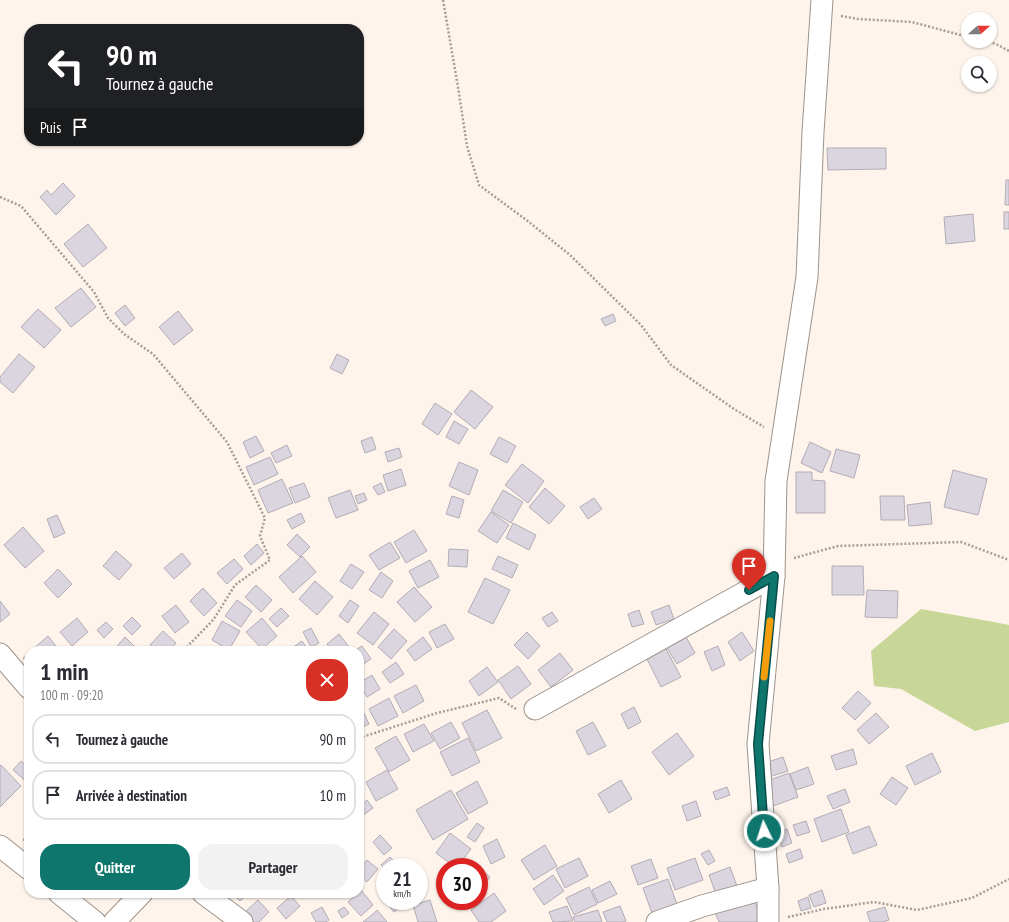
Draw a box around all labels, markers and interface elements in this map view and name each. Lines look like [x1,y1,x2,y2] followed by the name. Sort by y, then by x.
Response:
[961,12,997,48] north arrow
[961,12,997,92] map controls
[106,36,157,73] text: 90 m
[40,40,92,92] icon: left
[961,56,997,92] button: search
[106,72,213,95] text: Tournez à gauche
[69,116,91,138] icon: arrive
[40,118,61,137] text: Puis
[732,549,766,590] pin
[738,555,760,577] icon: arrive
[40,656,88,687] text: 1 min
[306,659,348,701] button: close
[40,687,103,704] text: 100 m · 09:20
[42,728,64,750] icon: left
[76,730,168,749] text: Tournez à gauche
[320,730,346,749] text: 90 m
[42,784,64,806] icon: arrive
[76,786,187,805] text: Arrivée à destination
[320,786,346,805] text: 10 m
[743,810,785,852] position arrow
[40,844,190,890] button: Quitter
[198,844,348,890] button: Partager
[436,858,488,910] speed limit sign: 30
[392,866,412,892] text: 21
[393,887,411,900] text: km/h

